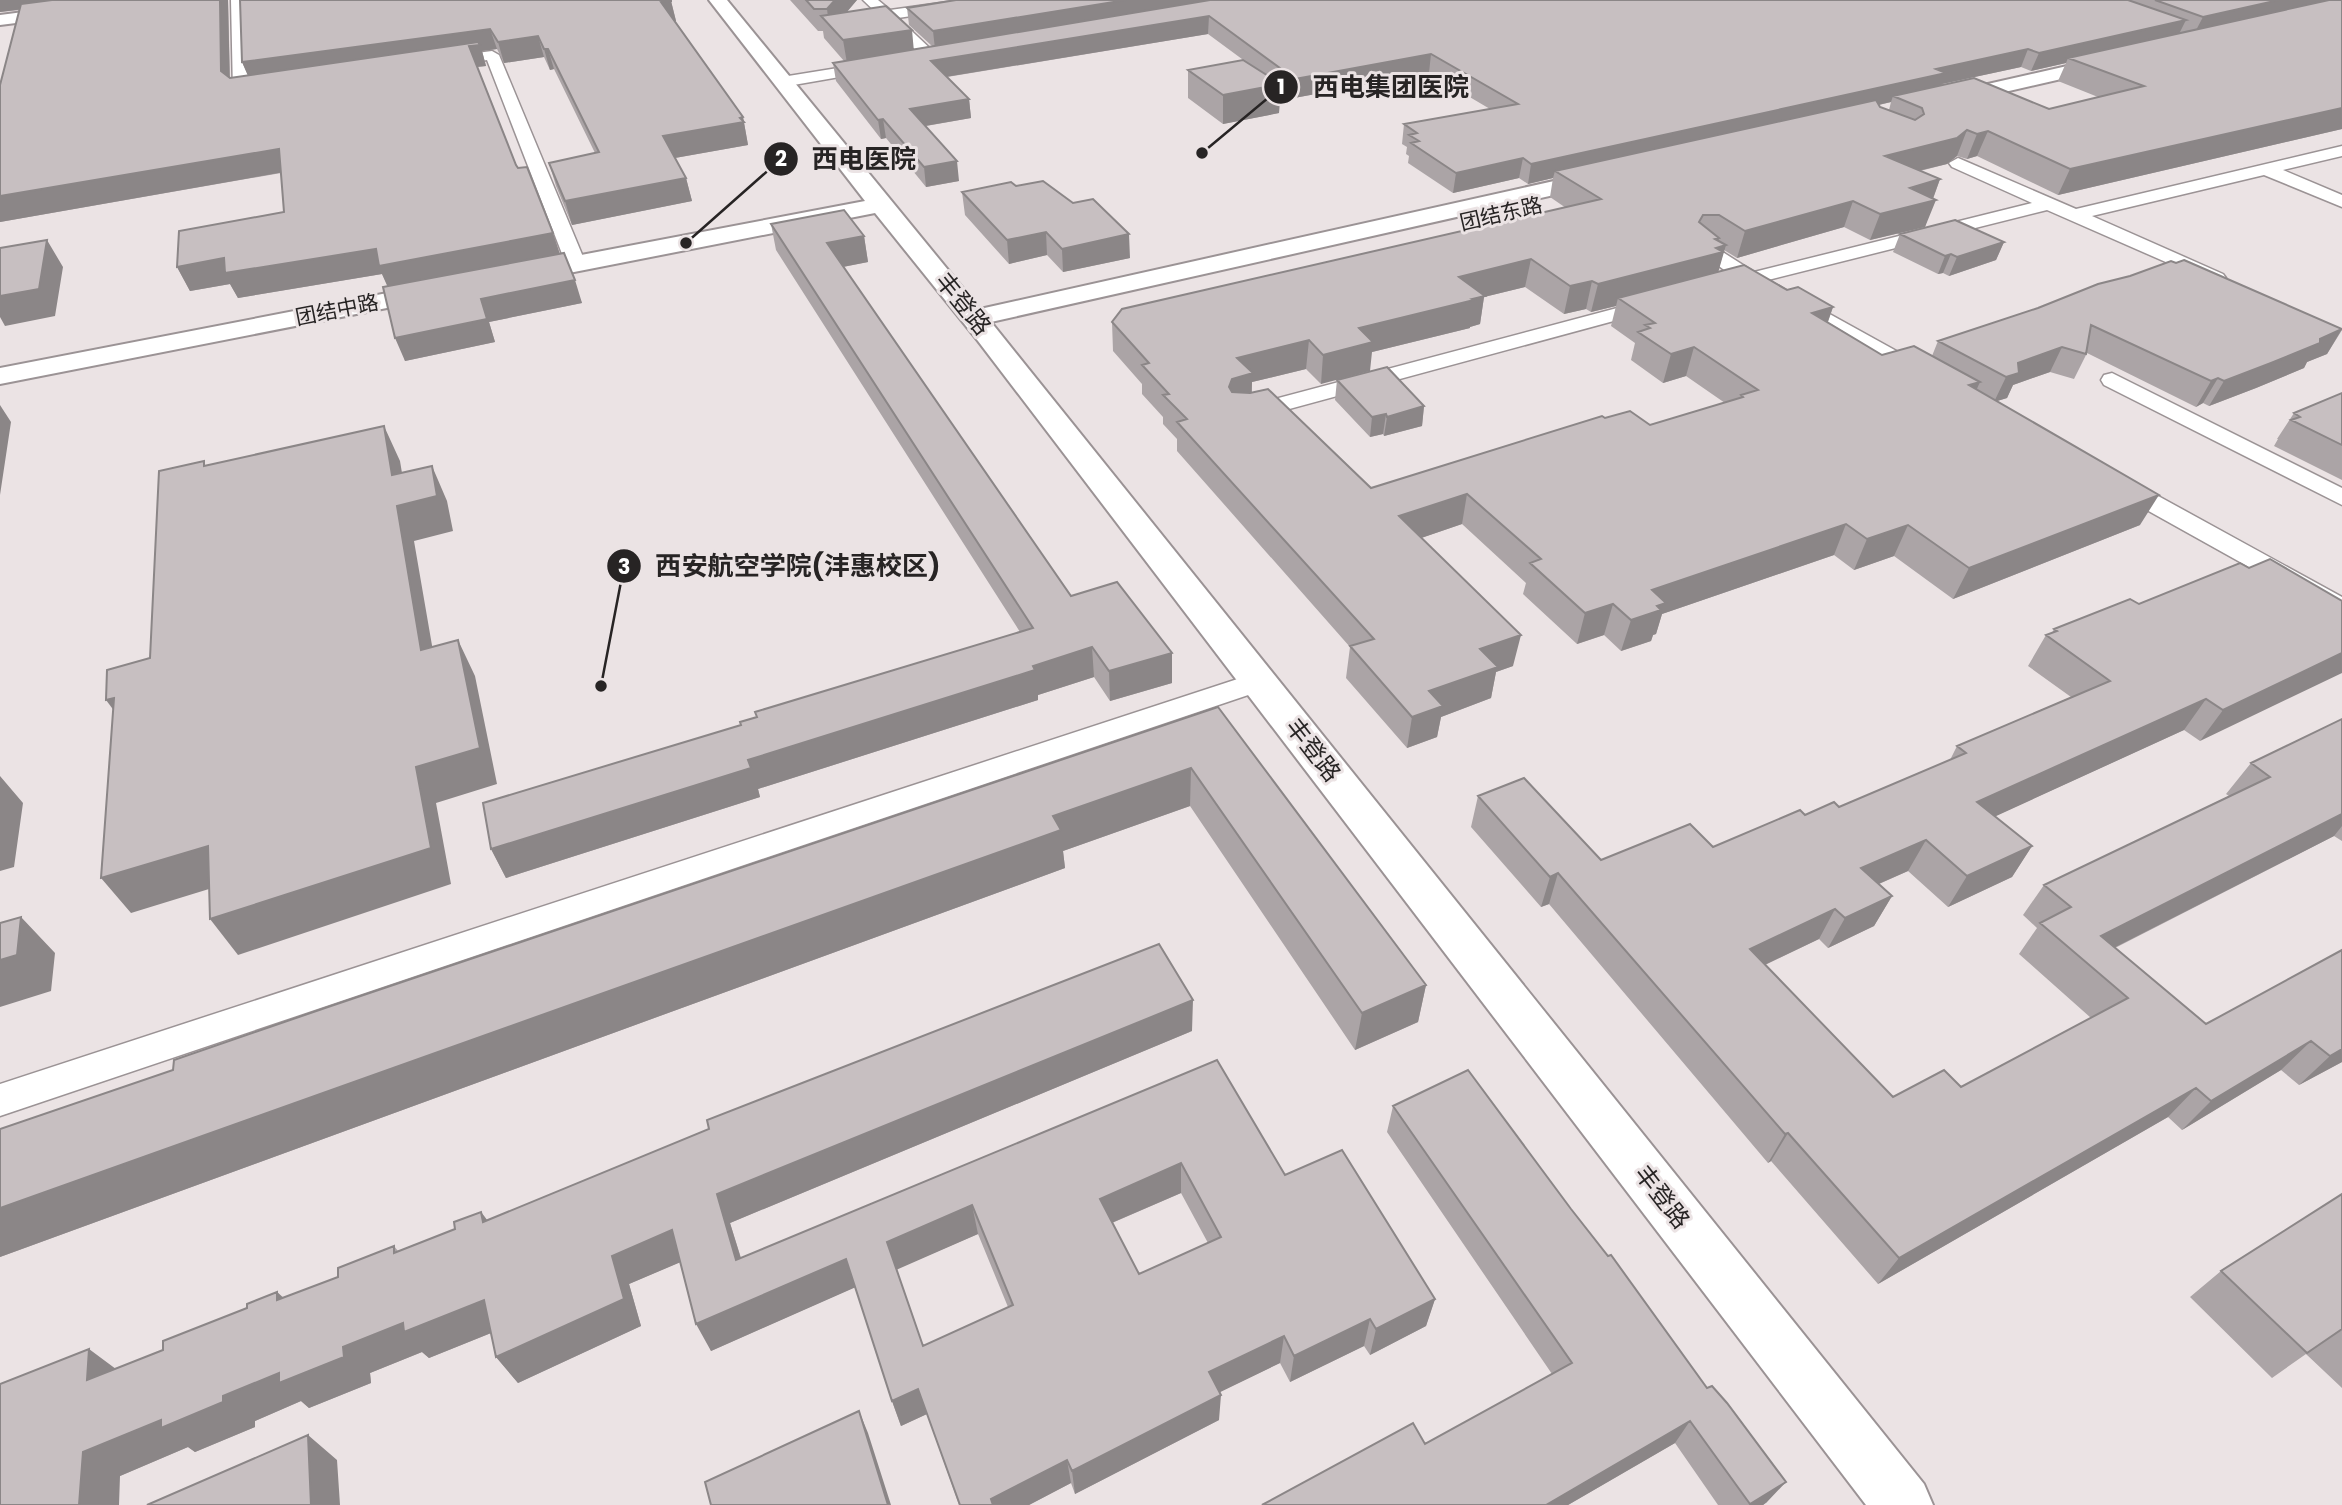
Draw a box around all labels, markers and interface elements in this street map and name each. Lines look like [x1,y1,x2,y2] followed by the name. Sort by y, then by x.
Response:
[1264,63,1483,110] callout: 西电集团医院
[1313,69,1469,105] text: 西电集团医院
[1277,72,1285,101] text: 1
[763,135,930,182] callout: 西电医院
[812,141,916,177] text: 西电医院
[775,144,787,173] text: 2
[1457,190,1545,237] street label: 团结东路
[928,265,999,342] street label: 丰登路
[293,287,381,332] street label: 团结中路
[606,543,954,590] callout: 西安航空学院(沣惠校区)
[656,548,940,584] text: 西安航空学院(沣惠校区)
[618,552,630,581] text: 3
[1278,711,1349,788] street label: 丰登路
[1627,1158,1698,1235] street label: 丰登路

